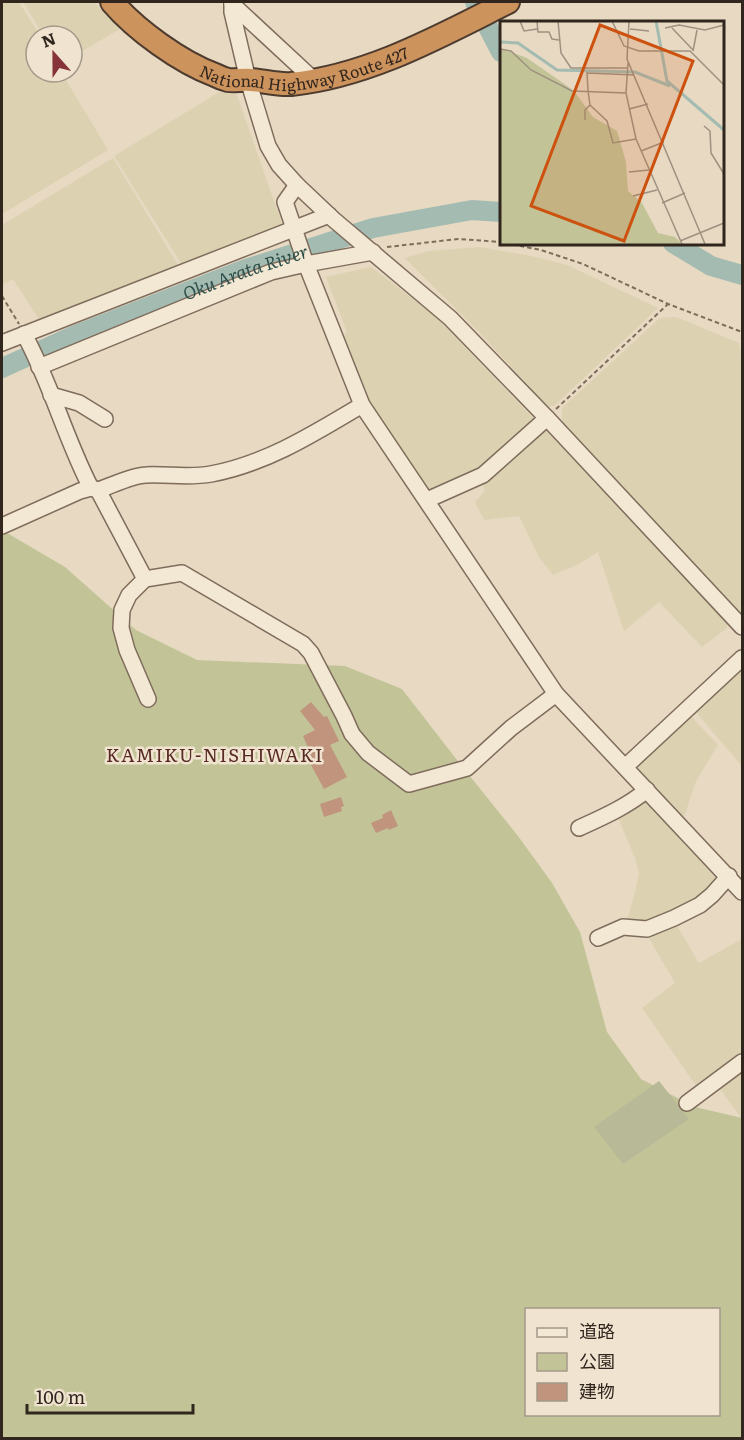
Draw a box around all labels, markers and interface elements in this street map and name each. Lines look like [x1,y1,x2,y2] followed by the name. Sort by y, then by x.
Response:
[500,21,723,244] inset map
[24,24,84,84] north arrow
[38,25,59,53] text: N
[196,40,412,96] street label: National Highway Route 427
[178,236,312,306] water label: Oku Arata River
[106,741,324,768] district label: KAMIKU-NISHIWAKI
[525,1308,720,1416] legend
[579,1317,615,1344] text: 道路
[579,1347,615,1374] text: 公園
[27,1377,194,1415] scale bar
[579,1377,615,1404] text: 建物
[36,1383,85,1410] text: 100 m

